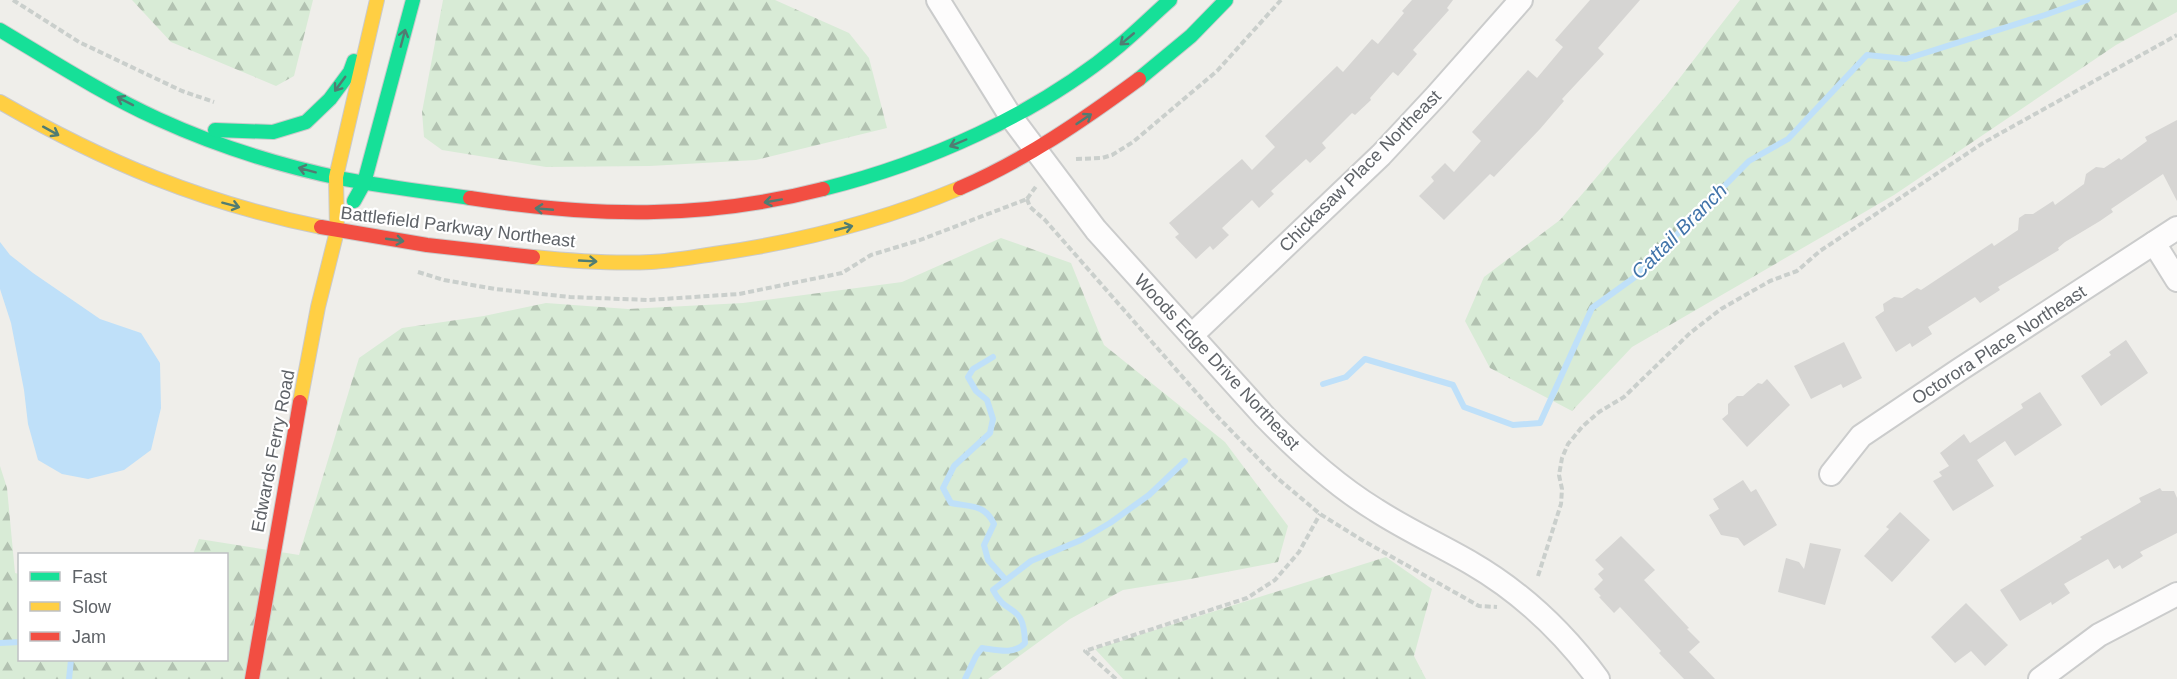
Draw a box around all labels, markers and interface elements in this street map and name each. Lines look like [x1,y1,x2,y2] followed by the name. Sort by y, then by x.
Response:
[397,29,409,48] one-way arrow
[1119,32,1135,45] one-way arrow
[334,76,346,92] one-way arrow
[1275,86,1445,256] street label: Chickasaw Place Northeast
[116,95,134,107] one-way arrow
[1075,113,1091,125] one-way arrow
[42,125,59,137] one-way arrow
[950,138,968,149] one-way arrow
[298,164,317,176] one-way arrow
[1627,179,1731,283] water label: Cattail Branch
[764,196,783,207] one-way arrow
[221,200,240,211] one-way arrow
[340,203,576,251] street label: Battlefield Parkway Northeast
[535,203,555,214] one-way arrow
[834,221,853,233] one-way arrow
[384,235,404,246] one-way arrow
[578,255,598,266] one-way arrow
[1130,270,1304,454] street label: Woods Edge Drive Northeast
[1908,281,2090,409] street label: Octorora Place Northeast
[247,368,299,534] street label: Edwards Ferry Road
[18,553,228,661] legend
[72,567,107,587] text: Fast
[72,597,112,617] text: Slow
[72,627,106,647] text: Jam

